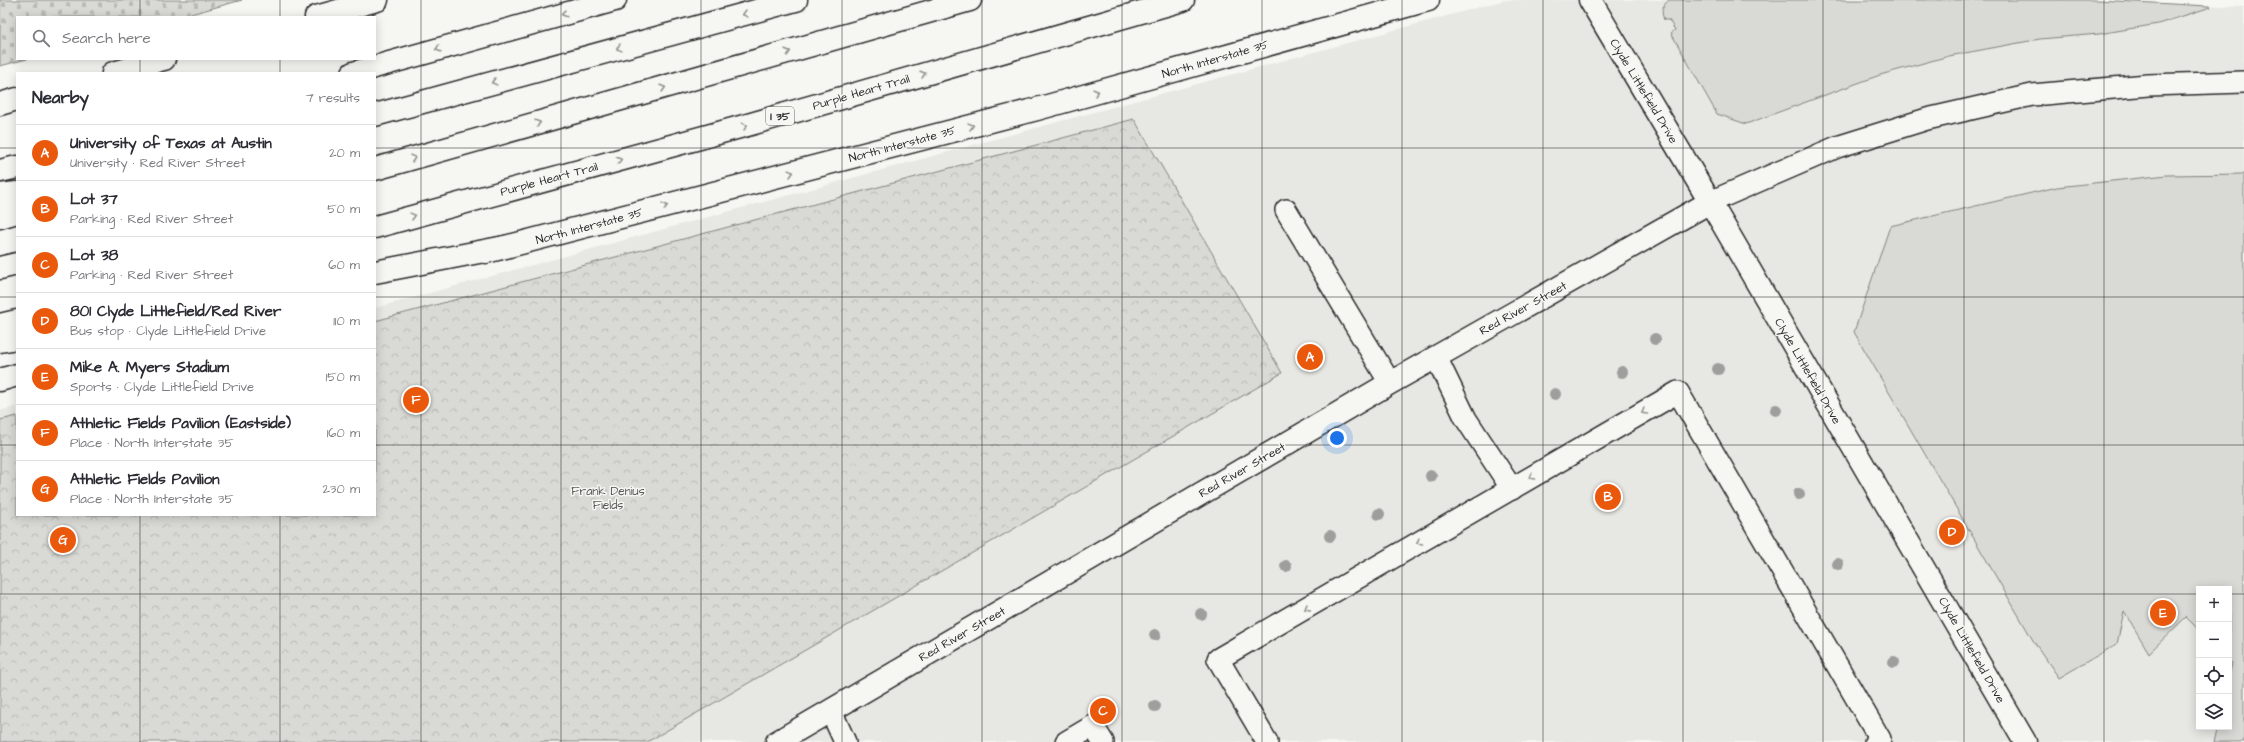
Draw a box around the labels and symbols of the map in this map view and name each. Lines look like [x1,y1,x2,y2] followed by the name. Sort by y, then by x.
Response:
[560,9,567,18] one-way arrow
[742,9,749,18] one-way arrow
[1160,36,1271,83] street label: North Interstate 35
[1605,36,1682,148] street label: Clyde Littlefield Drive
[616,43,623,52] one-way arrow
[435,44,442,53] one-way arrow
[784,48,791,57] one-way arrow
[811,70,912,114] street label: Purple Heart Trail
[919,70,926,79] one-way arrow
[491,78,497,86] one-way arrow
[659,84,666,93] one-way arrow
[1093,88,1100,97] one-way arrow
[766,107,794,125] road number: I 35
[534,119,541,128] one-way arrow
[741,122,748,131] one-way arrow
[847,122,958,167] street label: North Interstate 35
[967,122,974,131] one-way arrow
[409,155,416,163] one-way arrow
[615,156,622,165] one-way arrow
[498,158,600,201] street label: Purple Heart Trail
[787,169,794,178] one-way arrow
[661,202,668,211] one-way arrow
[534,204,645,249] street label: North Interstate 35
[409,213,416,221] one-way arrow
[1476,277,1570,340] street label: Red River Street
[1769,315,1845,428] street label: Clyde Littlefield Drive
[1297,342,1323,372] pin: A
[403,385,429,415] pin: F
[1641,407,1648,414] one-way arrow
[1327,428,1347,448] your location
[1196,439,1289,502] street label: Red River Street
[1529,473,1536,480] one-way arrow
[1595,482,1621,512] pin: B
[571,483,645,514] park label: Frank Denius Fields
[1939,517,1965,547] pin: D
[50,525,76,555] pin: G
[1416,538,1423,545] one-way arrow
[1933,594,2009,707] street label: Clyde Littlefield Drive
[2150,598,2176,628] pin: E
[916,603,1009,666] street label: Red River Street
[1304,603,1311,610] one-way arrow
[1090,696,1116,726] pin: C

